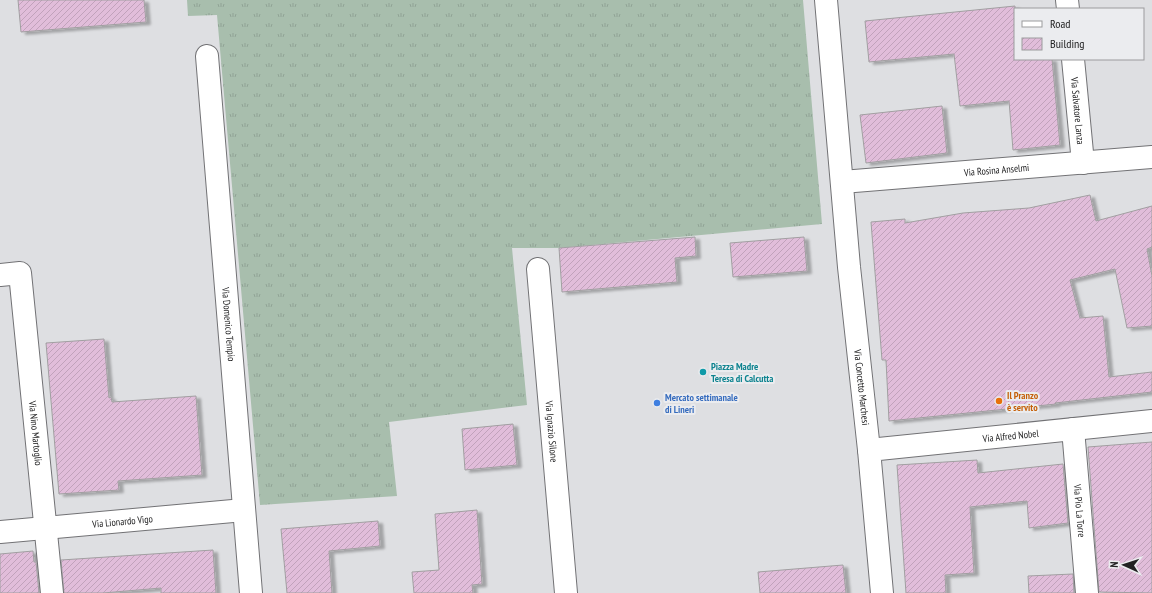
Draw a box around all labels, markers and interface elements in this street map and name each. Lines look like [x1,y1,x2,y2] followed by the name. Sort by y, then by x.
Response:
[1014,8,1144,60] legend
[1050,16,1070,31] text: Road
[1050,36,1085,51] text: Building
[1068,76,1088,145] street label: Via Salvatore Lanza
[962,160,1030,179] street label: Via Rosina Anselmi
[219,286,238,362] street label: Via Domenico Tempio
[851,348,873,426] street label: Via Concetto Marchesi
[711,360,773,385] place label: Piazza Madre Teresa di Calcutta
[698,367,708,377] marker: Piazza Madre Teresa di Calcutta
[1007,389,1039,414] place label: Il Pranzo è servito
[665,391,738,416] place label: Mercato settimanale di Lineri
[994,396,1004,406] marker: Il Pranzo è servito
[652,398,662,408] marker: Mercato settimanale di Lineri
[26,399,46,466] street label: Via Nino Martoglio
[543,399,561,463] street label: Via Ignazio Silone
[981,426,1040,445] street label: Via Alfred Nobel
[1071,483,1089,538] street label: Via Pio La Torre
[91,512,153,530] street label: Via Lionardo Vigo
[1104,545,1144,585] north arrow
[1107,561,1121,568] text: N

